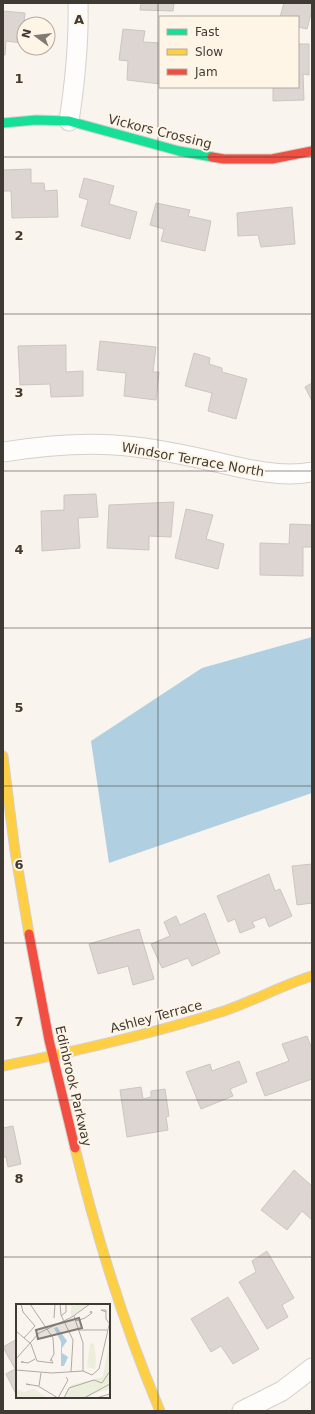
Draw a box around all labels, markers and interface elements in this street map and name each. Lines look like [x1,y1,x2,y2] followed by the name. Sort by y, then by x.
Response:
[74,12,84,27] text: A
[16,16,56,56] north arrow
[159,16,299,88] legend
[195,25,219,39] text: Fast
[19,27,34,40] text: N
[195,45,223,59] text: Slow
[194,65,218,79] text: Jam
[14,71,24,86] text: 1
[106,111,213,152] street label: Vickors Crossing
[14,228,24,243] text: 2
[14,385,24,400] text: 3
[120,440,265,479] street label: Windsor Terrace North
[14,542,24,557] text: 4
[14,700,24,715] text: 5
[14,857,24,872] text: 6
[108,997,204,1036] street label: Ashley Terrace
[14,1014,24,1029] text: 7
[52,1024,95,1148] street label: Edinbrook Parkway
[14,1171,24,1186] text: 8
[16,1304,110,1398] inset map

